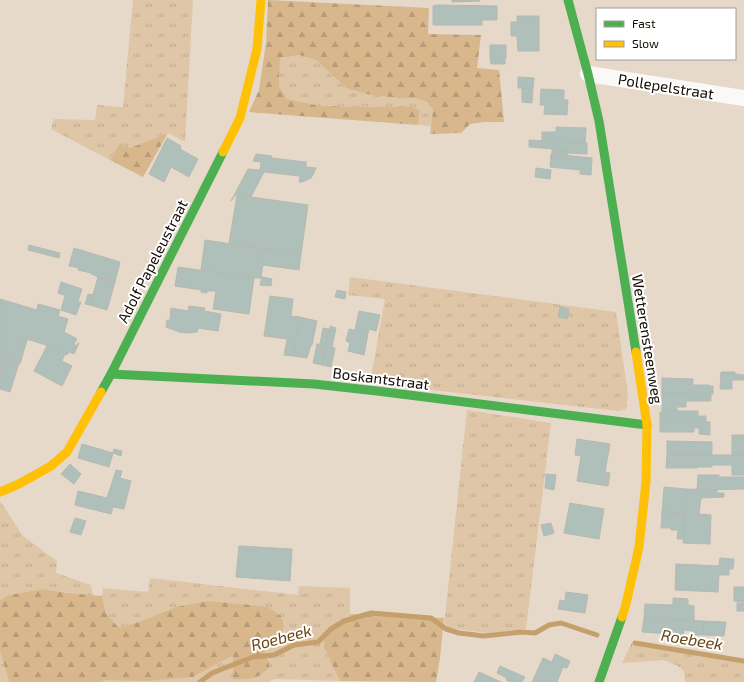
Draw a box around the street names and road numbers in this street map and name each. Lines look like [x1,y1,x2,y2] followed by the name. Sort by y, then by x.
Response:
[617,70,716,103] street label: Pollepelstraat
[113,196,191,326] street label: Adolf Papeleustraat
[629,273,667,406] street label: Wetterensteenweg
[332,363,431,393] street label: Boskantstraat

